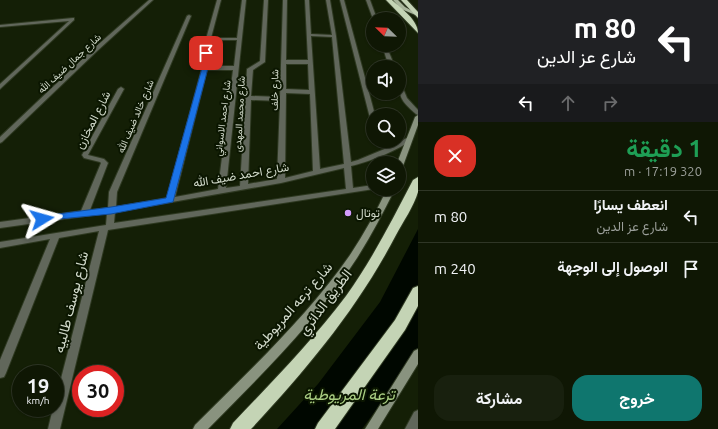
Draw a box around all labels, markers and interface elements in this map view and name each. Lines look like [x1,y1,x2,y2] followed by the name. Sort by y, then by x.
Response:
[366,12,406,52] north arrow
[366,12,406,196] map controls
[574,12,636,43] text: 80 m
[650,16,702,68] icon: left
[35,31,104,96] street label: شارع جمال ضيف الله
[189,36,223,70] pin
[195,42,217,64] icon: arrive
[537,46,636,66] text: شارع عز الدين
[366,60,406,100] button: sound
[269,69,281,111] street label: شارع خلف
[232,76,248,152] street label: شارع محمد المهدى
[115,78,157,155] street label: شارع خالد ضيف الله
[212,79,236,157] street label: شارع احمد الاسواني
[72,89,115,152] street label: شارع المخازن
[515,92,537,114] icon: left
[557,92,579,114] icon: ahead
[599,92,621,114] icon: right
[366,108,406,148] button: search
[434,135,476,177] button: close
[626,135,702,162] text: 1 دقيقة
[366,156,406,196] button: layers
[192,160,290,192] street label: شارع احمد ضيف الله
[624,164,702,178] text: 320 m · 17:19
[593,196,668,213] text: انعطف يسارًا
[21,198,63,240] position arrow
[356,206,380,221] place label: توتال
[680,206,702,228] icon: left
[343,208,353,218] marker: توتال
[434,208,467,225] text: 80 m
[597,219,668,233] text: شارع عز الدين
[51,250,94,355] street label: شارع يوسف طالبيه
[557,258,668,275] text: الوصول إلى الوجهة
[680,258,702,280] icon: arrive
[250,259,338,355] street label: شارع ترعه المريوطية
[434,260,476,277] text: 240 m
[295,266,358,340] street label: الطريق الدائري
[72,365,124,417] speed limit sign: 30
[27,374,49,397] text: 19
[434,375,564,421] button: مشاركة
[572,375,702,421] button: خروج
[303,385,397,405] water label: ترعة المريوطية
[26,395,50,406] text: km/h

